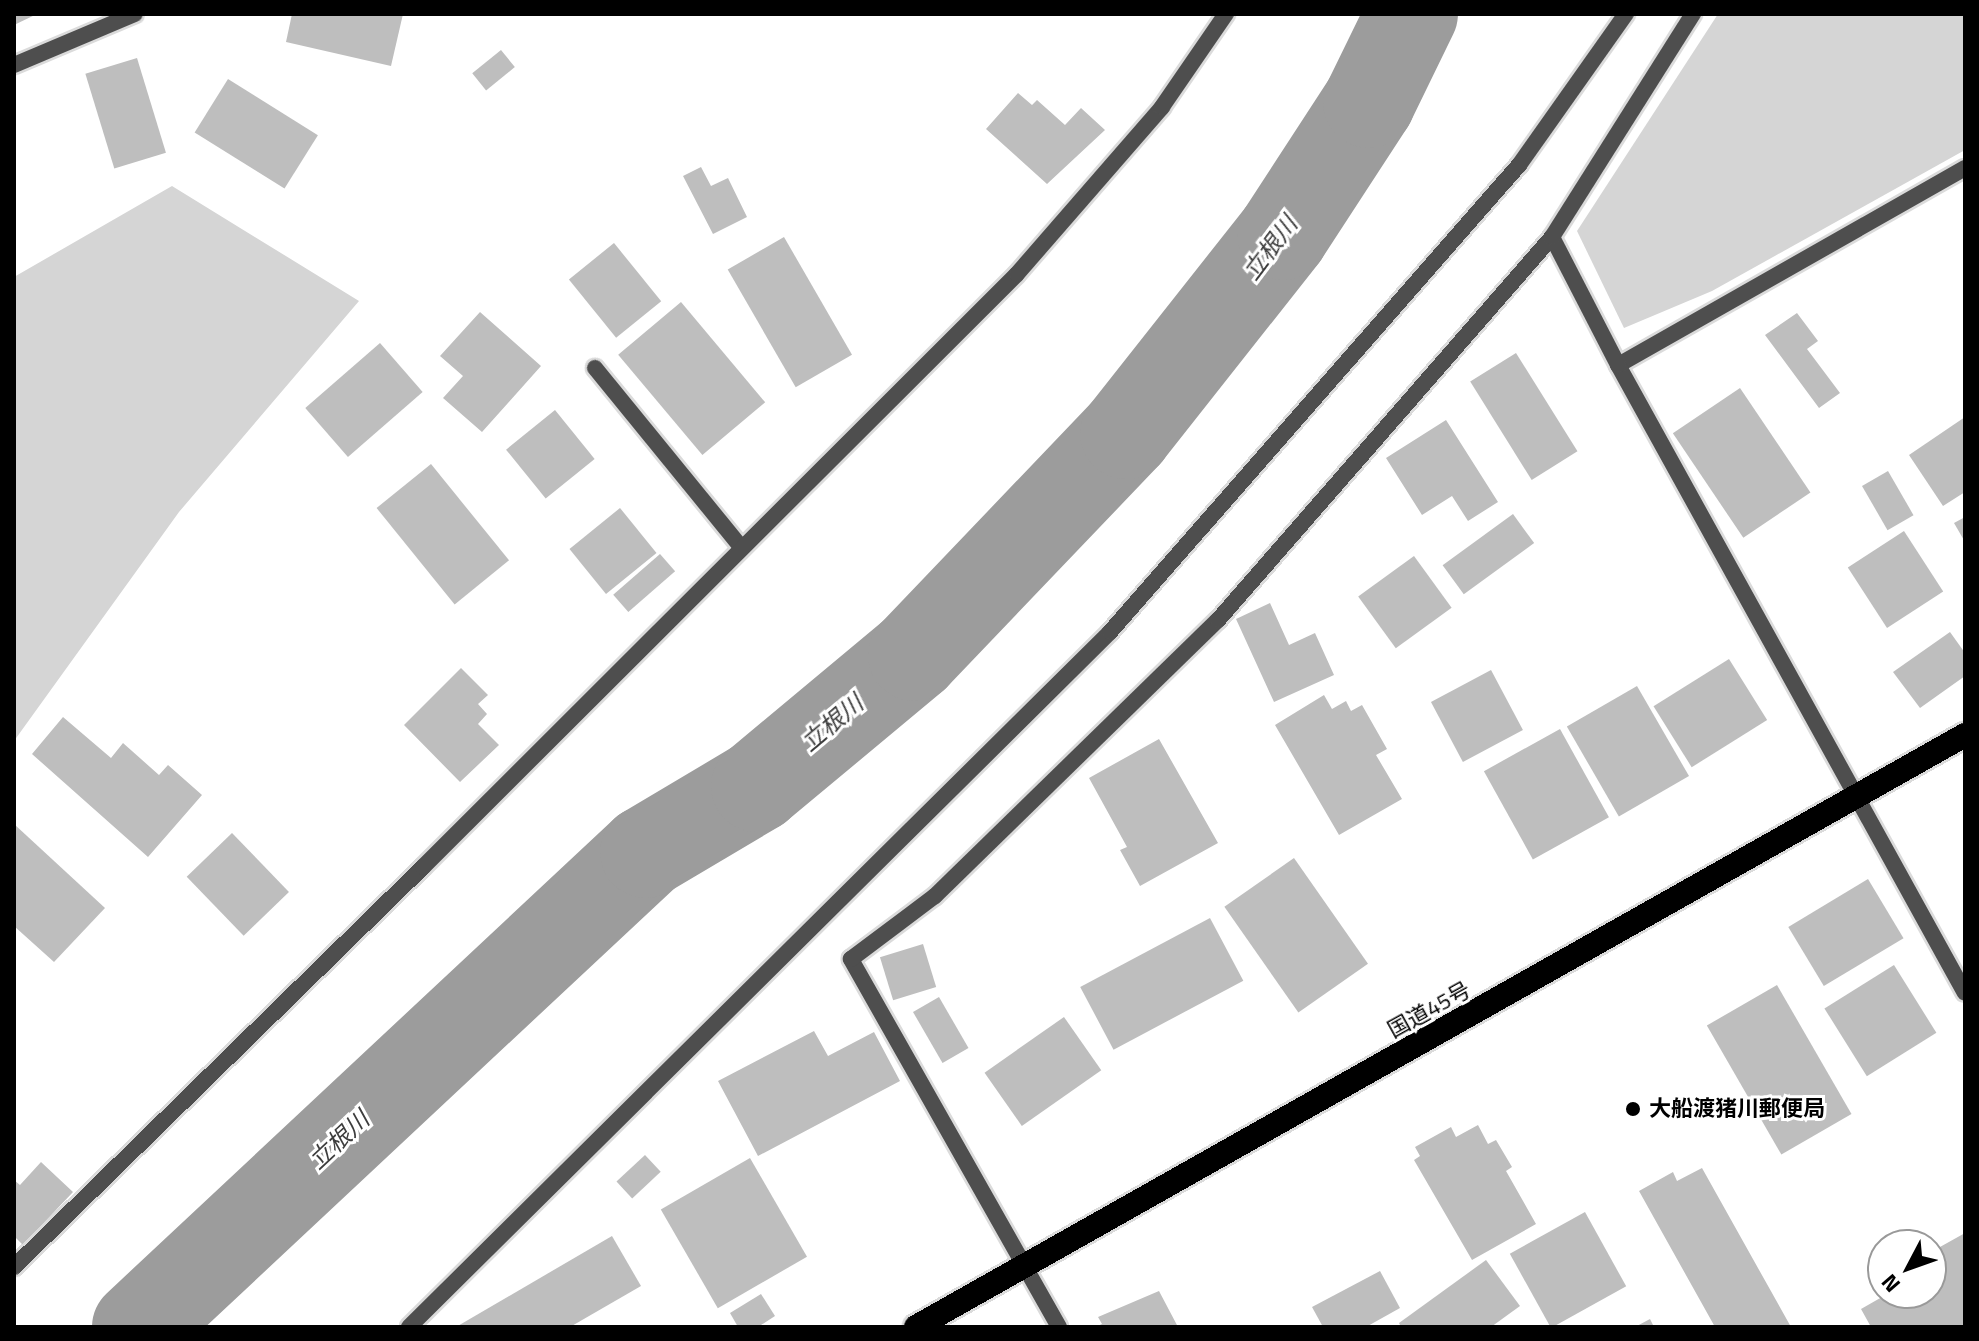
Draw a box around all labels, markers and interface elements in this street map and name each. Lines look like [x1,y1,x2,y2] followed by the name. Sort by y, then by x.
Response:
[1237,211,1303,285] water label: 立根川
[795,689,869,757] water label: 立根川
[1383,976,1475,1044] street label: 国道45号
[1649,1096,1825,1122] place label: 大船渡猪川郵便局
[1624,1100,1642,1118] marker: 大船渡猪川郵便局
[303,1105,375,1175] water label: 立根川
[1867,1229,1947,1309] north arrow
[1873,1267,1908,1300] text: N

